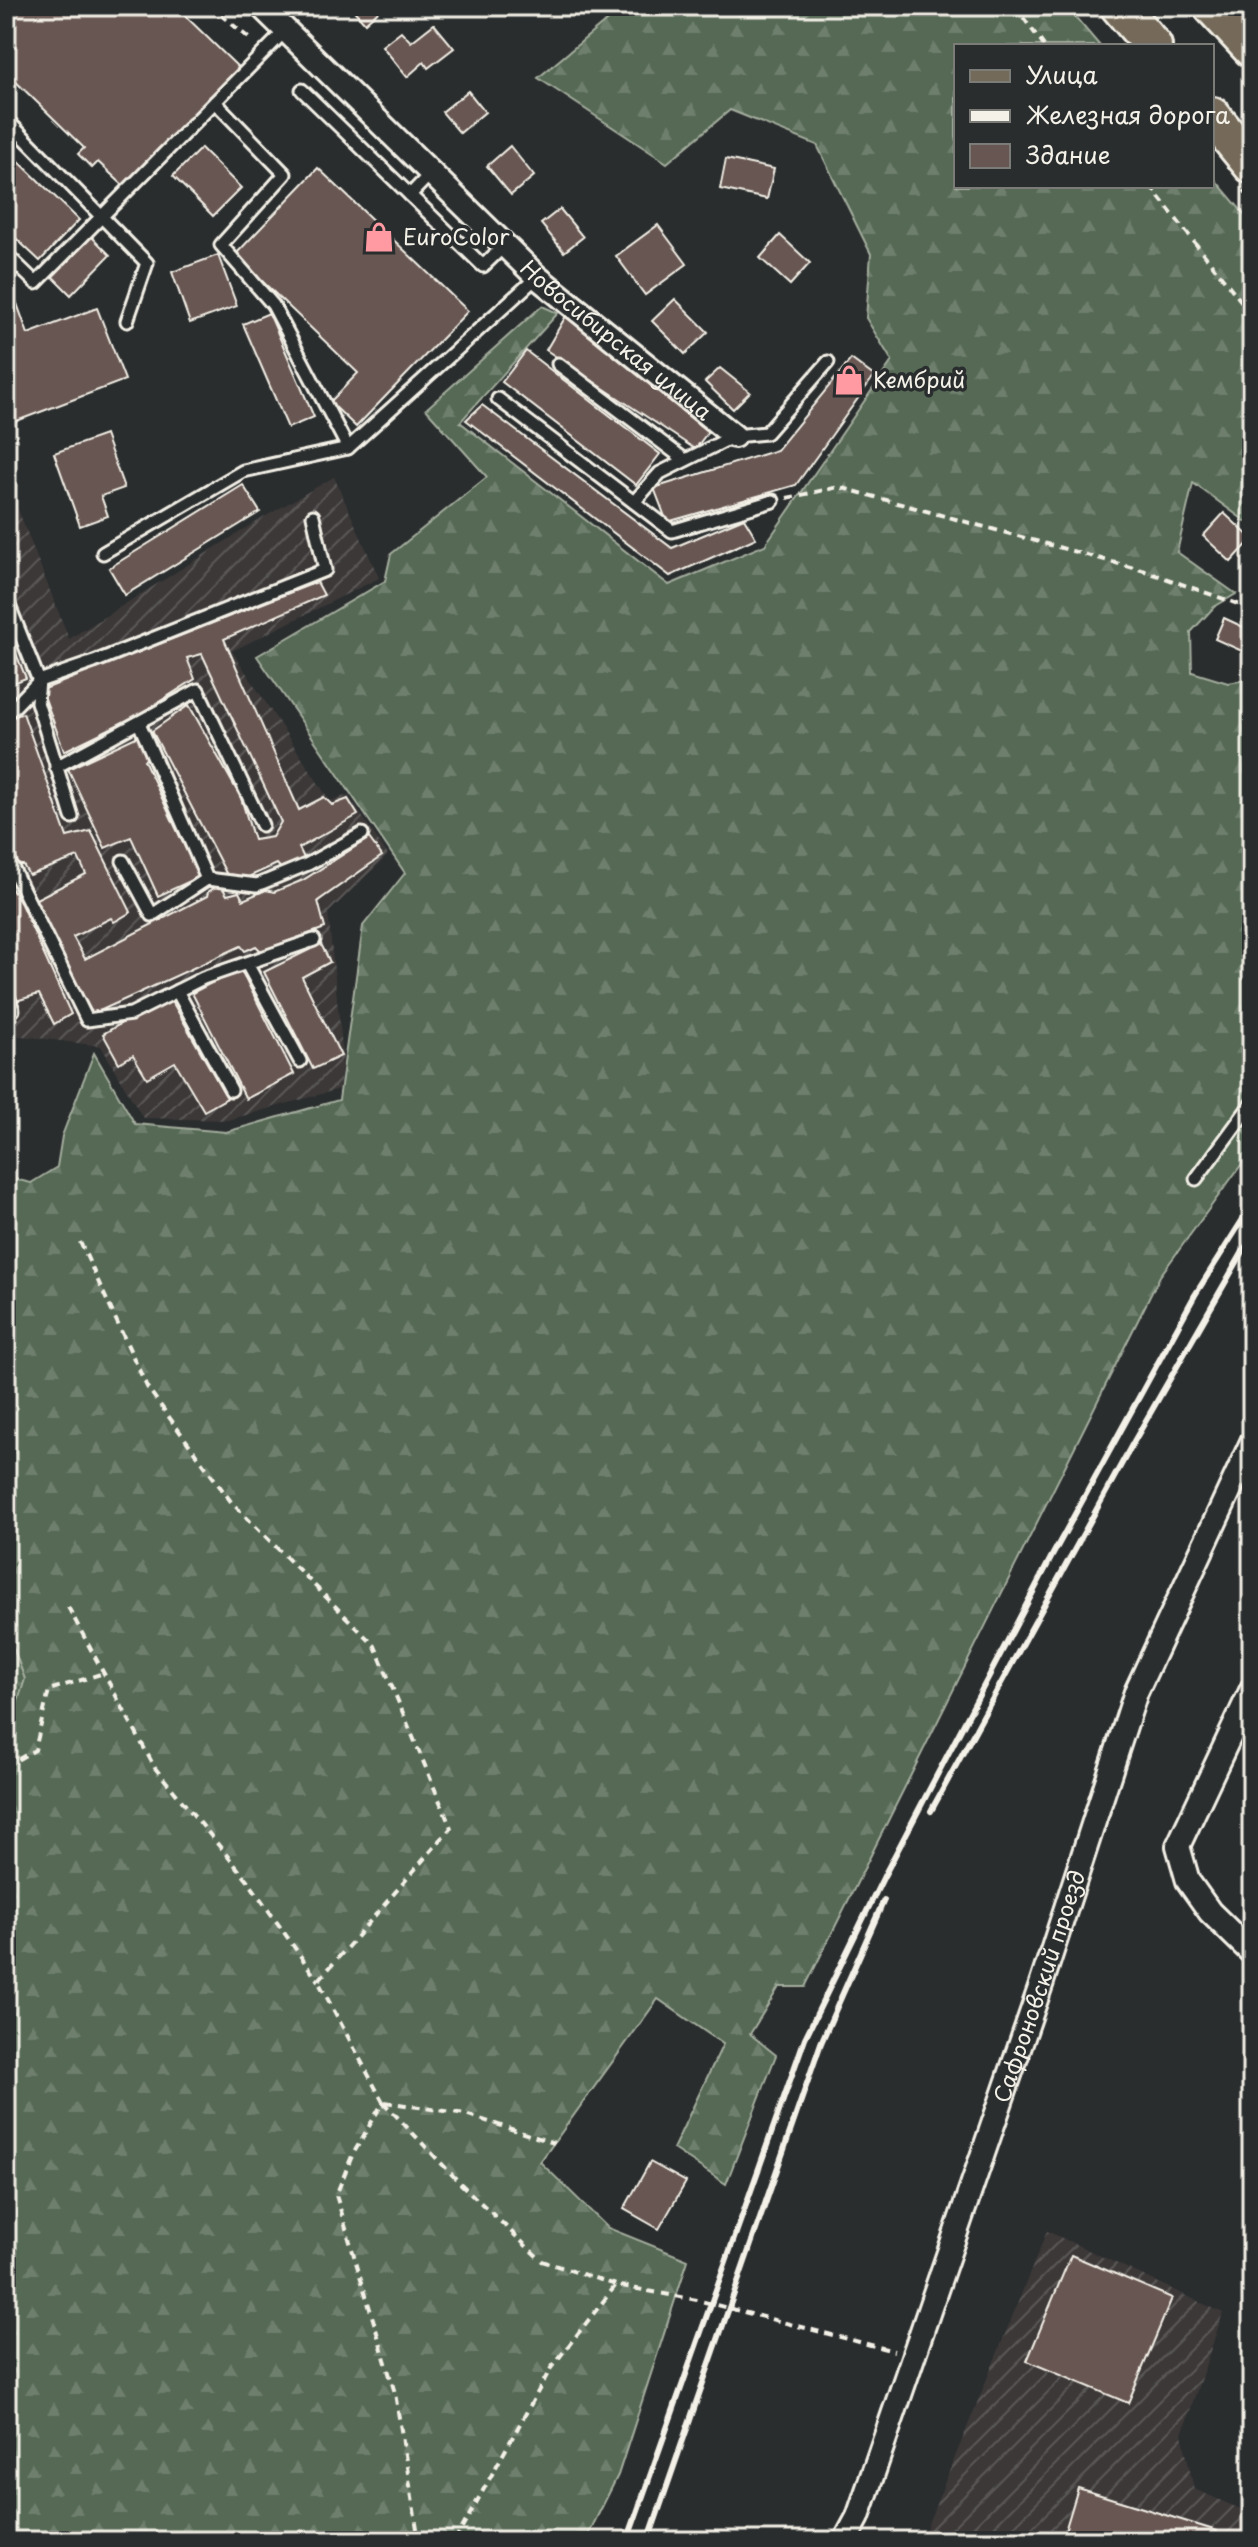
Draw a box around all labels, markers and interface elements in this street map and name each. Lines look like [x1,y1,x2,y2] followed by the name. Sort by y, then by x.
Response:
[954,44,1214,188] legend
[1026,56,1098,92] text: Улица
[1026,96,1230,132] text: Железная дорога
[1026,136,1111,172] text: Здание
[403,219,510,252] place label: EuroColor
[362,220,396,254] shop icon: EuroColor
[514,252,720,427] street label: Новосибирская улица
[873,362,965,395] place label: Кембрий
[832,363,866,397] shop icon: Кембрий
[984,1865,1092,2107] street label: Сафроновский проезд

